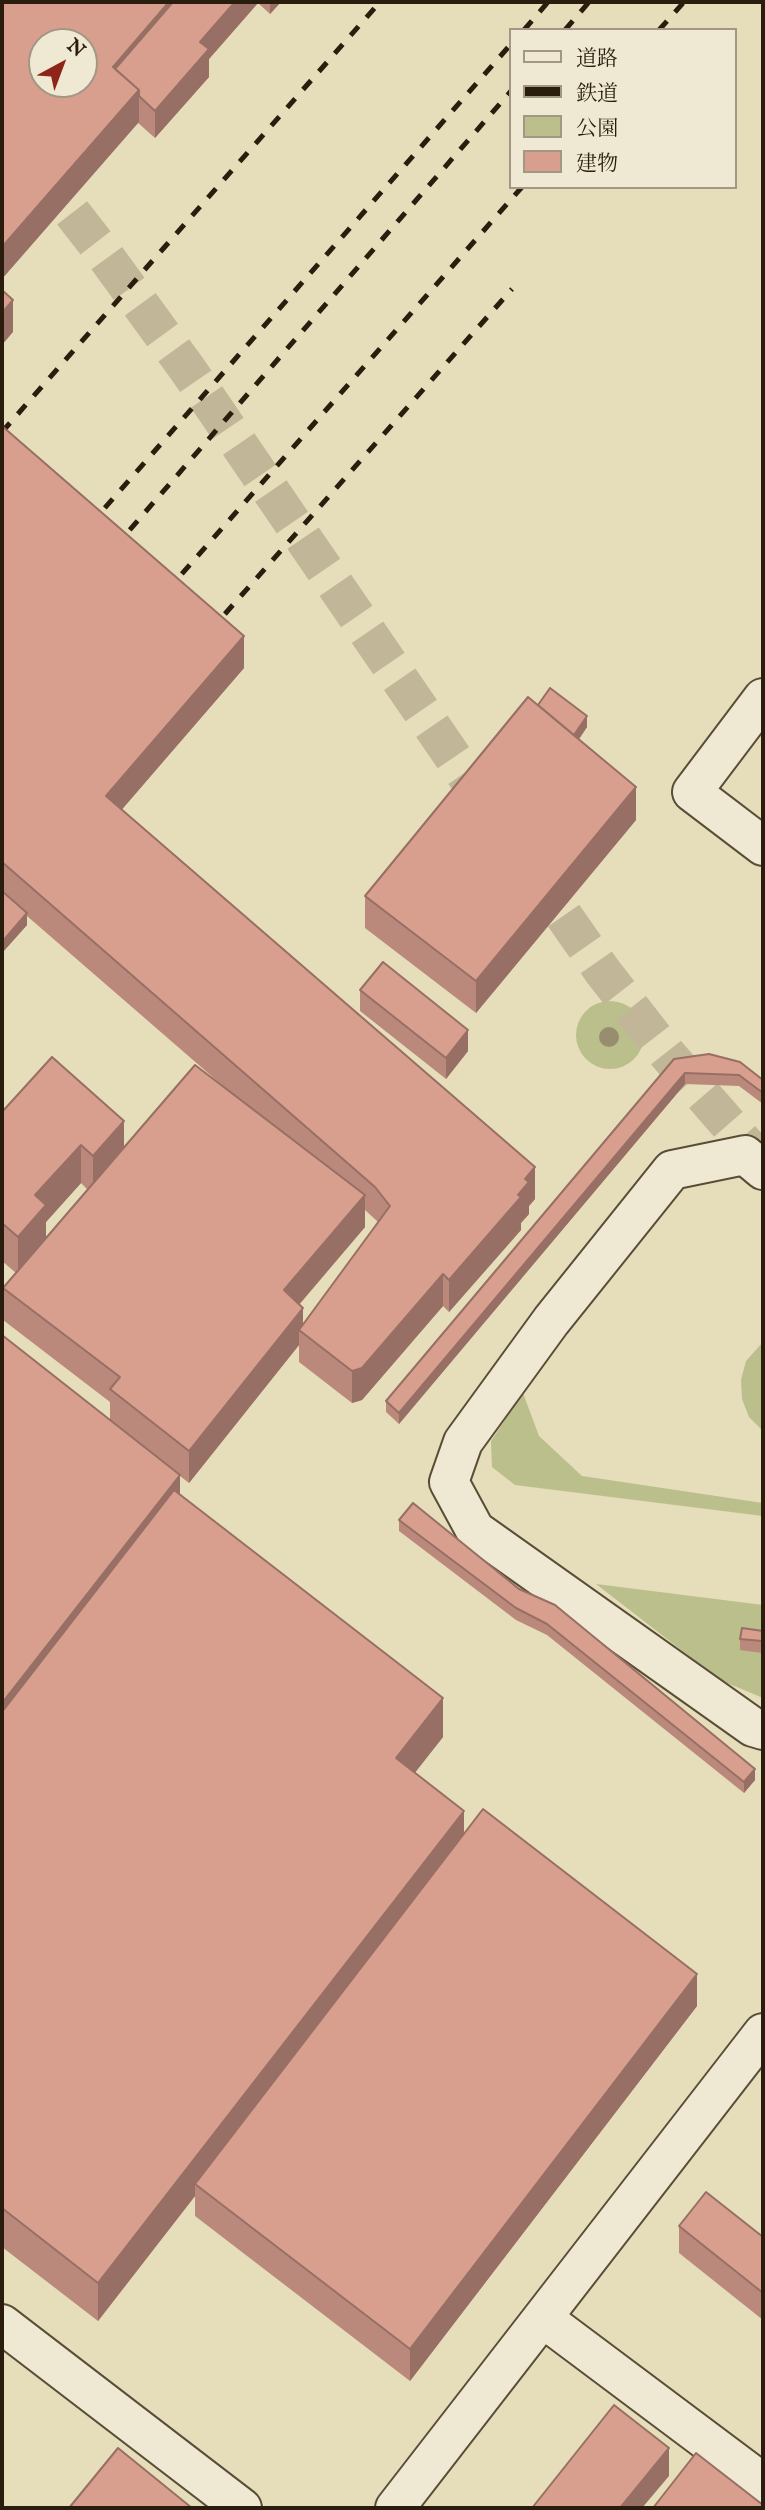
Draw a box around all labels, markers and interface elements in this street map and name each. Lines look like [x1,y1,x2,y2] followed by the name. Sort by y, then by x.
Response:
[28,28,98,98] north arrow
[510,28,737,189] legend
[61,34,90,63] text: N
[576,46,618,73] text: 道路
[576,81,618,108] text: 鉄道
[576,116,618,143] text: 公園
[576,151,618,178] text: 建物

